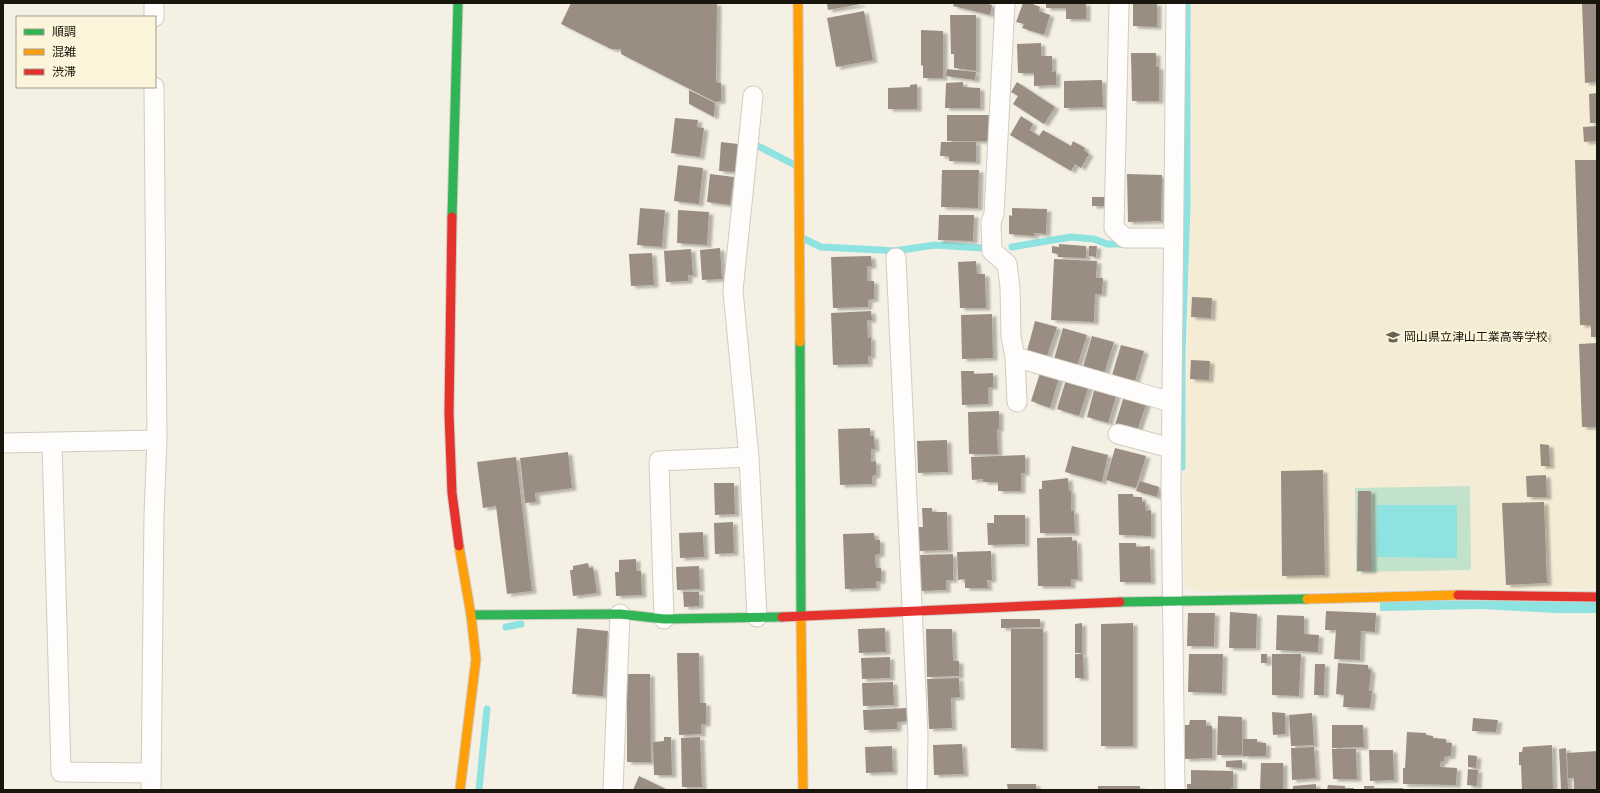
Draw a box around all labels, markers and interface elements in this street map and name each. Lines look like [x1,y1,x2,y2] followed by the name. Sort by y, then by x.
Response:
[16,16,156,88] legend
[52,24,76,39] text: 順調
[52,44,76,59] text: 混雑
[52,64,76,79] text: 渋滞
[1385,329,1401,345] school or university icon: 岡山県立津山工業高等学校
[1404,329,1548,344] place label: 岡山県立津山工業高等学校

